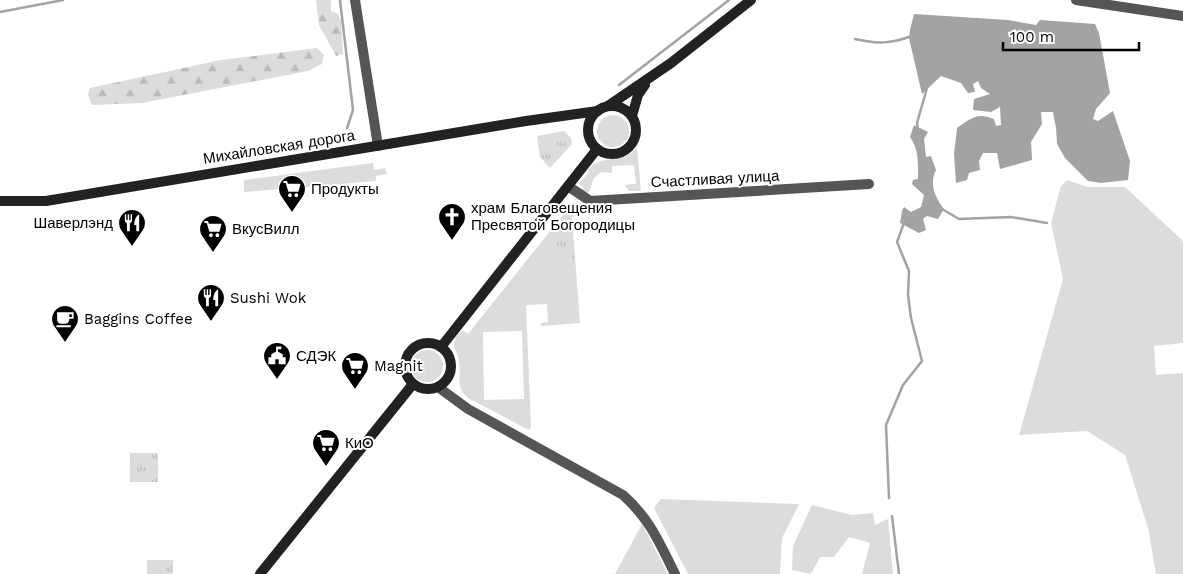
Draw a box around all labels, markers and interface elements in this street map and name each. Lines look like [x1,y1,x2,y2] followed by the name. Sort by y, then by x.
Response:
[1003,20,1139,52] scale bar
[1010,28,1054,46] text: 100 m
[202,126,357,168] street label: Михайловская дорога
[650,167,780,191] street label: Счастливая улица
[277,174,307,213] supermarket icon: Продукты
[311,180,379,198] place label: Продукты
[471,199,635,234] place label: храм Благовещения Пресвятой Богородицы
[437,202,467,241] church icon: храм Благовещения Пресвятой Богородицы
[117,208,147,247] restaurant icon: Шаверлэнд
[33,214,113,232] place label: Шаверлэнд
[198,214,228,253] supermarket icon: ВкусВилл
[232,220,299,238] place label: ВкусВилл
[196,283,226,322] restaurant icon: Sushi Wok
[230,289,307,307] place label: Sushi Wok
[50,304,80,343] cafe icon: Baggins Coffee
[84,310,193,328] place label: Baggins Coffee
[262,341,292,380] public building icon: СДЭК
[296,347,336,365] place label: СДЭК
[340,351,370,390] supermarket icon: Magnit
[374,357,423,375] place label: Magnit
[311,428,341,467] supermarket icon: КиО
[345,434,374,452] place label: КиО

